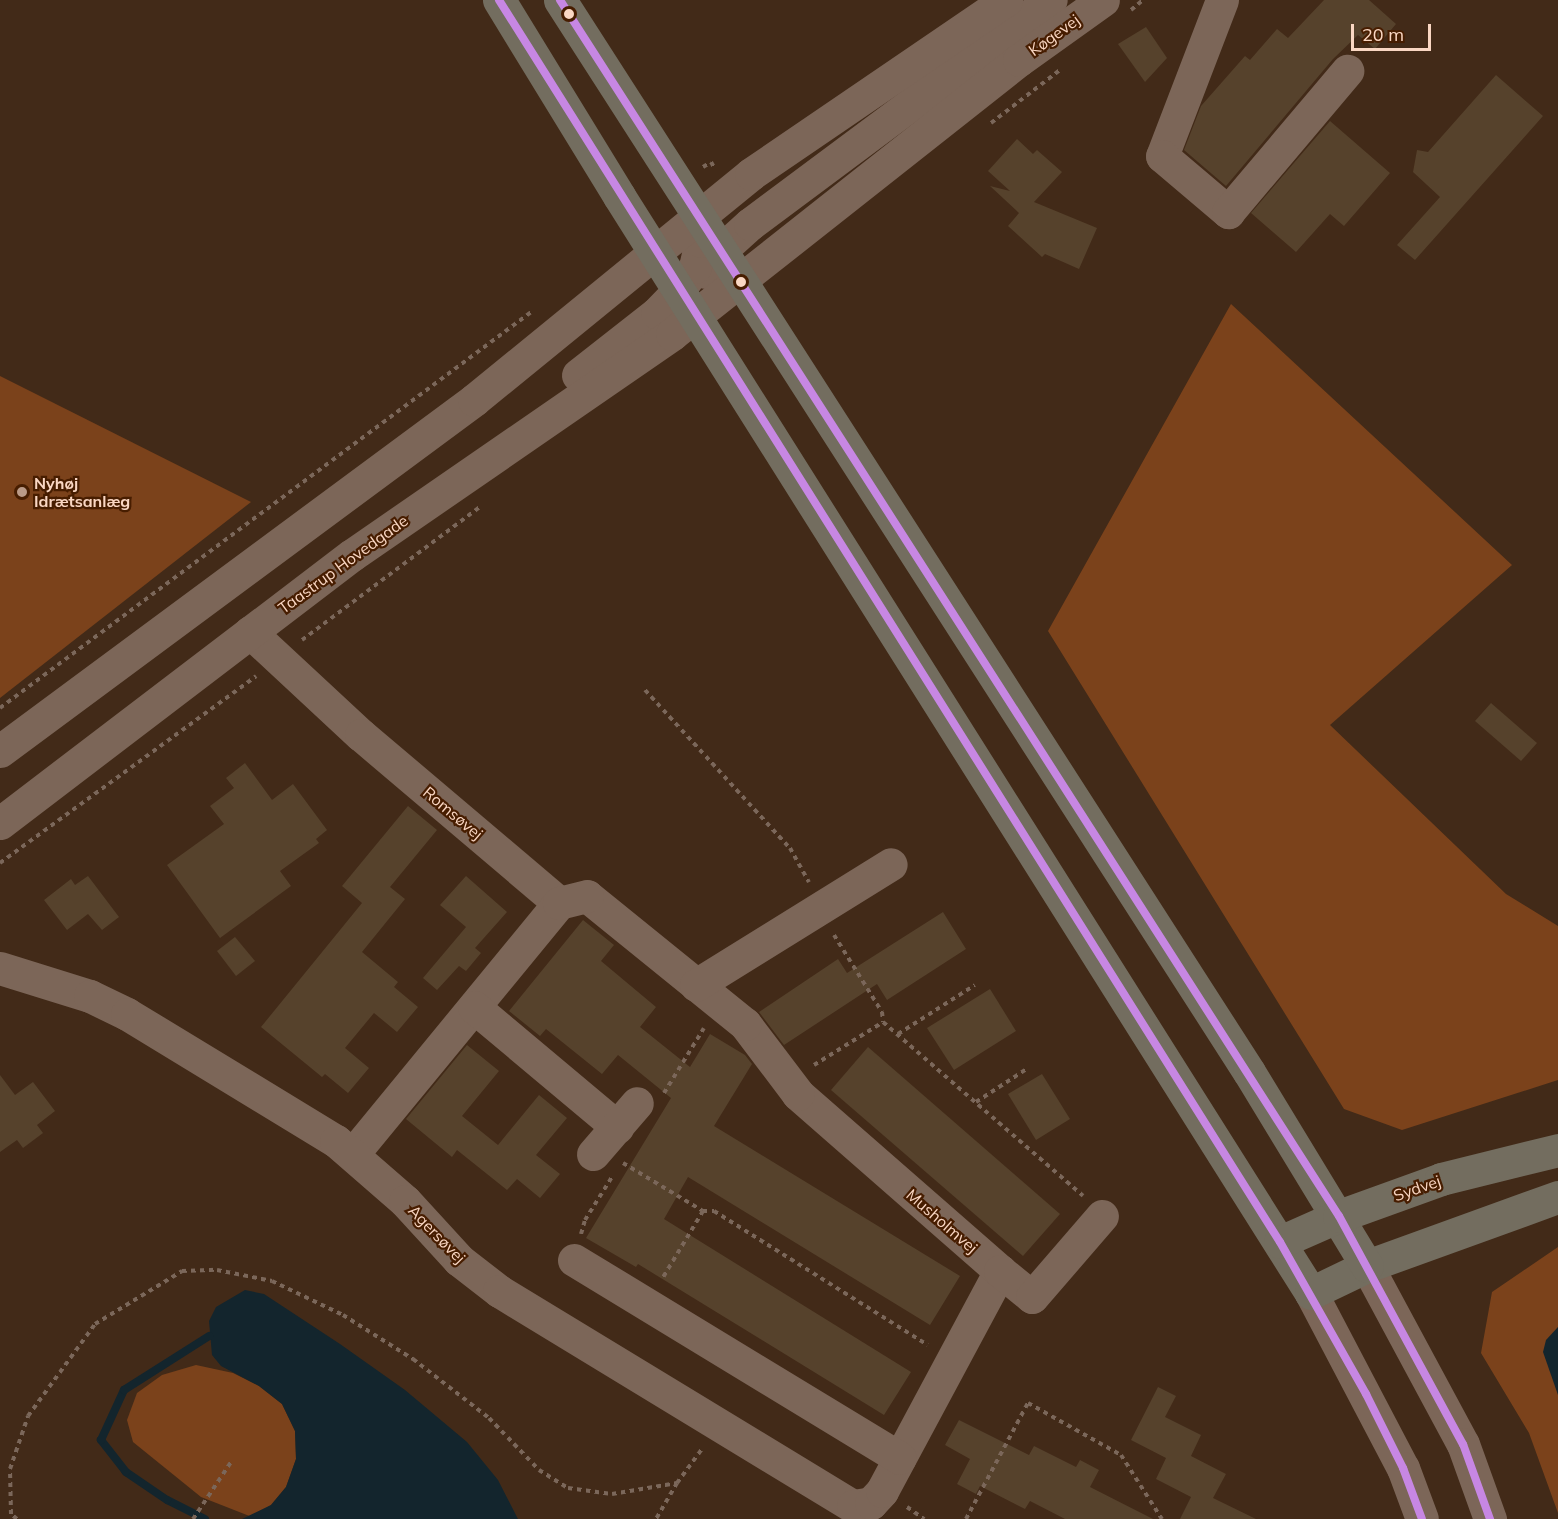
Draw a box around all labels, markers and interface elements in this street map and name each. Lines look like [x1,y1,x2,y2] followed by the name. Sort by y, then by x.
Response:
[563,8,575,20] unlabelled marker
[1025,10,1083,60] street label: Køgevej
[1354,12,1434,50] scale bar
[1362,23,1404,46] text: 20 m
[735,276,747,288] unlabelled marker
[34,473,130,511] place label: Nyhøj Idrætsanlæg
[15,485,29,499] marker: Nyhøj Idrætsanlæg
[274,511,412,617] street label: Taastrup Hovedgade
[419,783,487,843] street label: Romsøvej
[1391,1171,1443,1205] street label: Sydvej
[902,1185,982,1257] street label: Musholmvej
[405,1201,469,1267] street label: Agersøvej

